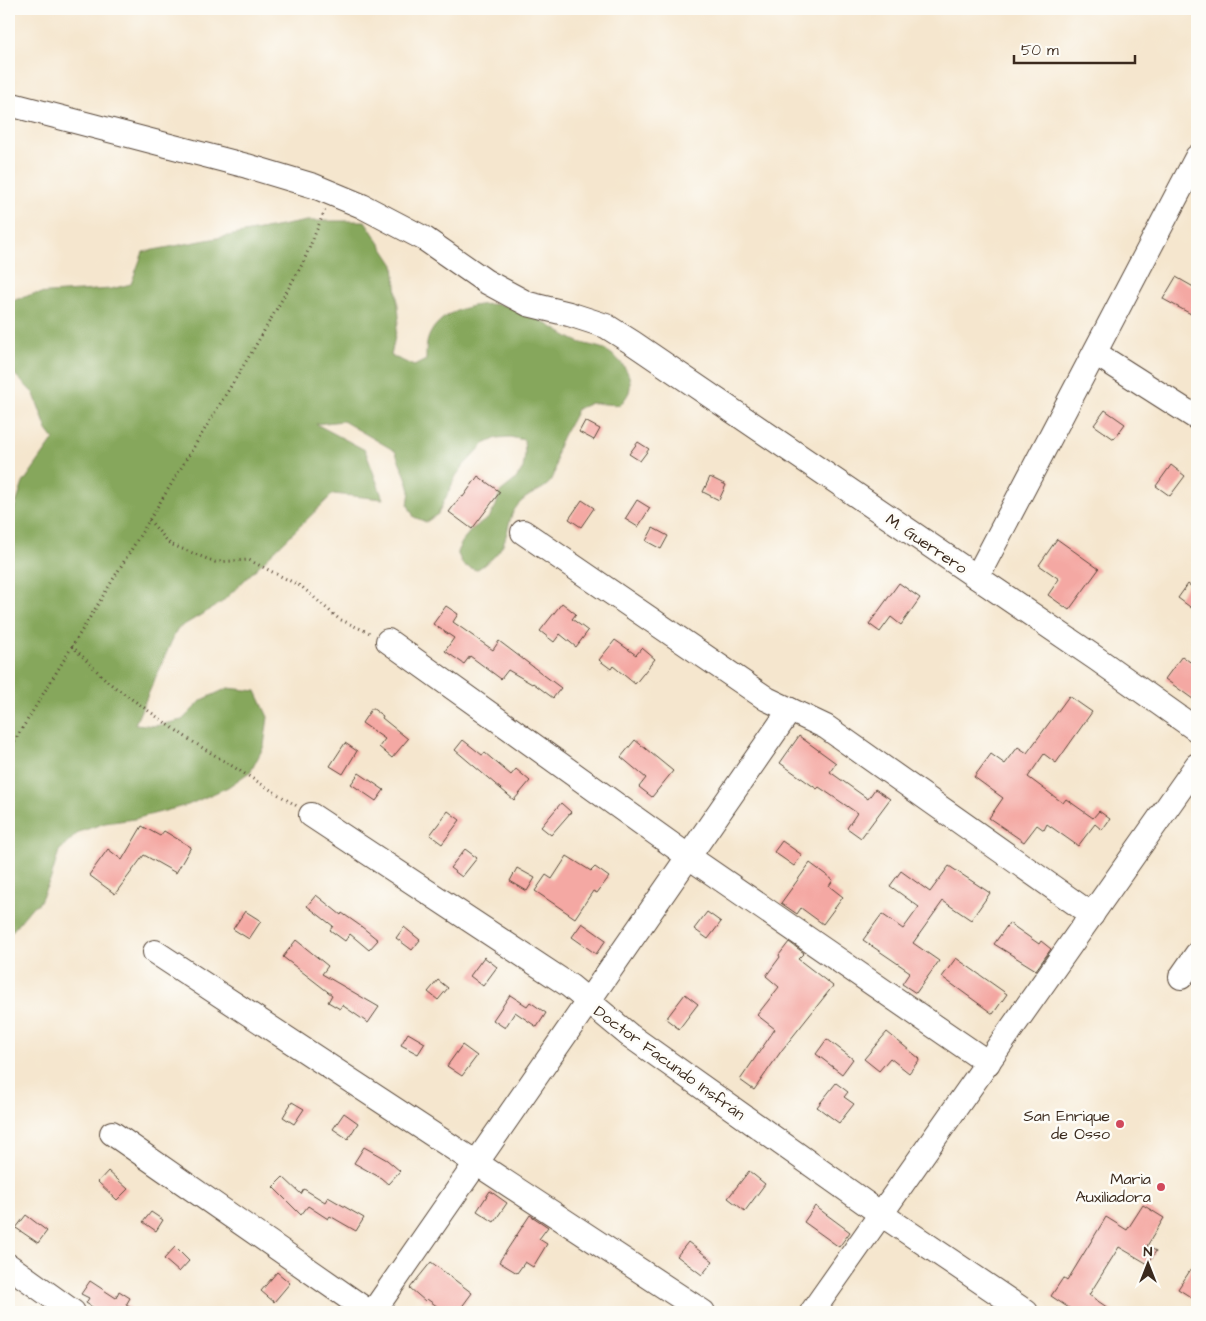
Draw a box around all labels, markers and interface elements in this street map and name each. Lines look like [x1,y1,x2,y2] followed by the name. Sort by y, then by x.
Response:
[1014,32,1135,64] scale bar
[1021,40,1059,61] text: 50 m
[881,508,972,579] street label: M. Guerrero
[589,1000,750,1125] street label: Doctor Facundo Insfrán
[1023,1105,1110,1145] place label: San Enrique de Osso
[1114,1118,1126,1130] marker: San Enrique de Osso
[1075,1168,1151,1208] place label: Maria Auxiliadora
[1155,1181,1167,1193] marker: Maria Auxiliadora
[1124,1238,1174,1288] north arrow
[1144,1242,1153,1262] text: N

